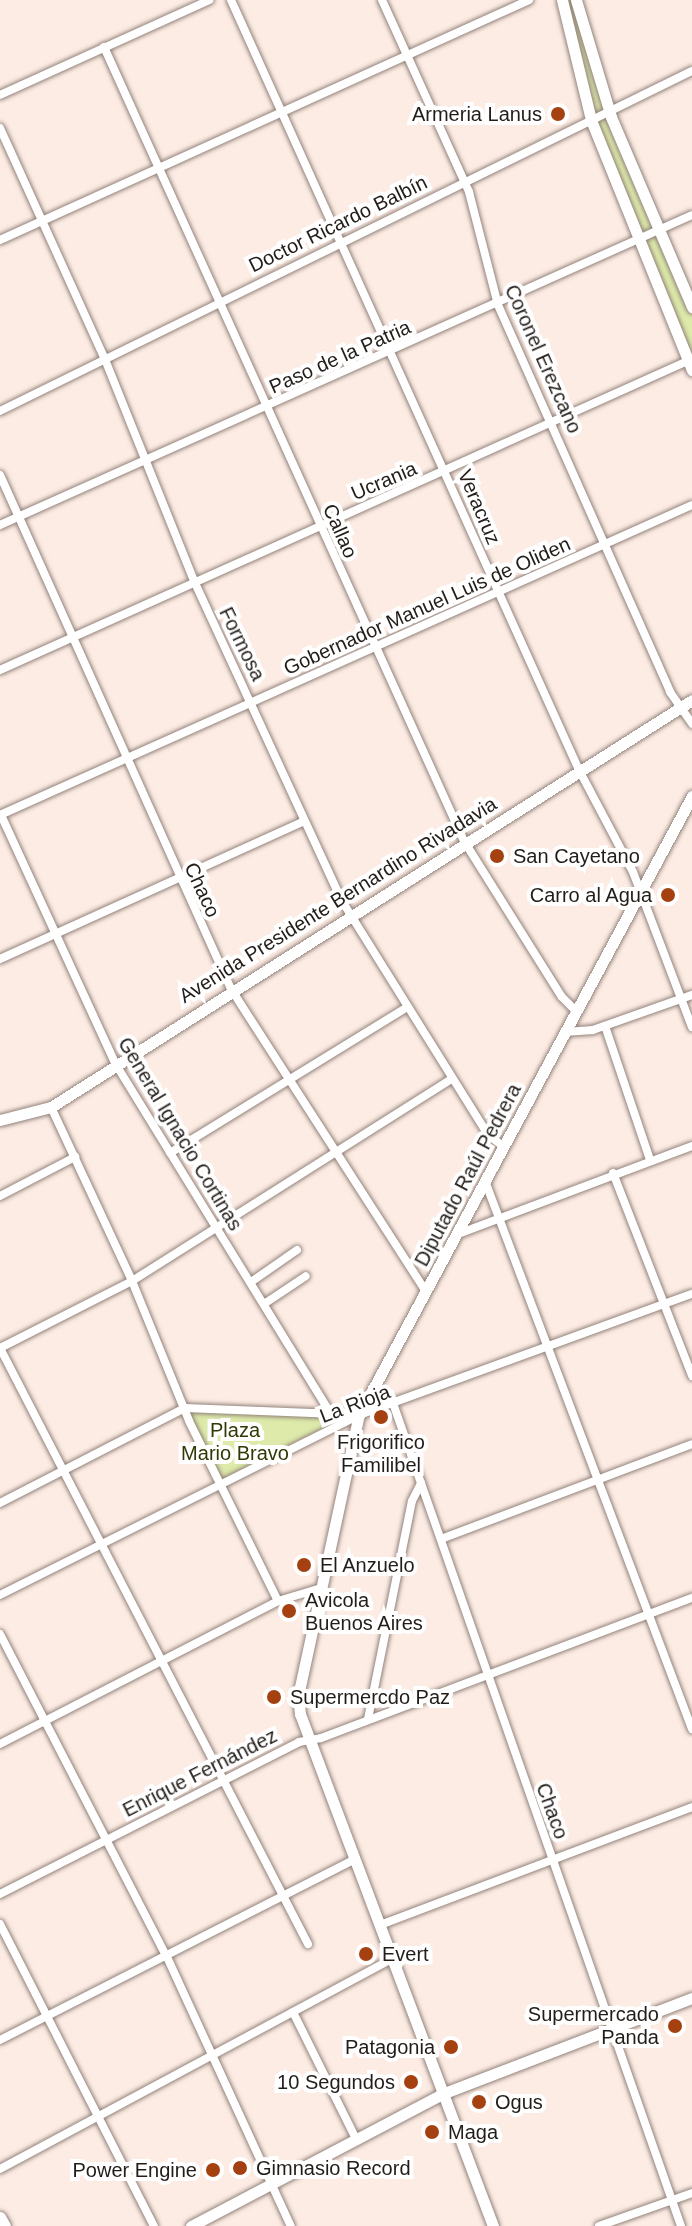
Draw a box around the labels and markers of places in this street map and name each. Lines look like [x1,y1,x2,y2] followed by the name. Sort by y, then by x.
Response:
[412,102,542,126] place label: Armeria Lanus
[549,105,567,123] marker: Armeria Lanus
[513,844,640,868] place label: San Cayetano
[488,847,506,865] marker: San Cayetano
[529,883,652,907] place label: Carro al Agua
[659,886,677,904] marker: Carro al Agua
[372,1408,390,1426] marker: Frigorifico Familibel
[337,1430,425,1477] place label: Frigorifico Familibel
[320,1553,416,1577] place label: El Anzuelo
[295,1556,313,1574] marker: El Anzuelo
[305,1588,424,1635] place label: Avicola Buenos Aires
[280,1602,298,1620] marker: Avicola Buenos Aires
[290,1685,450,1709] place label: Supermercdo Paz
[265,1688,283,1706] marker: Supermercdo Paz
[382,1942,429,1966] place label: Evert
[357,1945,375,1963] marker: Evert
[528,2002,659,2049] place label: Supermercado Panda
[666,2017,684,2035] marker: Supermercado Panda
[345,2035,435,2059] place label: Patagonia
[442,2038,460,2056] marker: Patagonia
[277,2070,395,2094] place label: 10 Segundos
[402,2073,420,2091] marker: 10 Segundos
[495,2090,543,2114] place label: Ogus
[470,2093,488,2111] marker: Ogus
[448,2120,498,2144] place label: Maga
[423,2123,441,2141] marker: Maga
[256,2156,411,2180] place label: Gimnasio Record
[72,2158,197,2182] place label: Power Engine
[231,2159,249,2177] marker: Gimnasio Record
[204,2161,222,2179] marker: Power Engine

